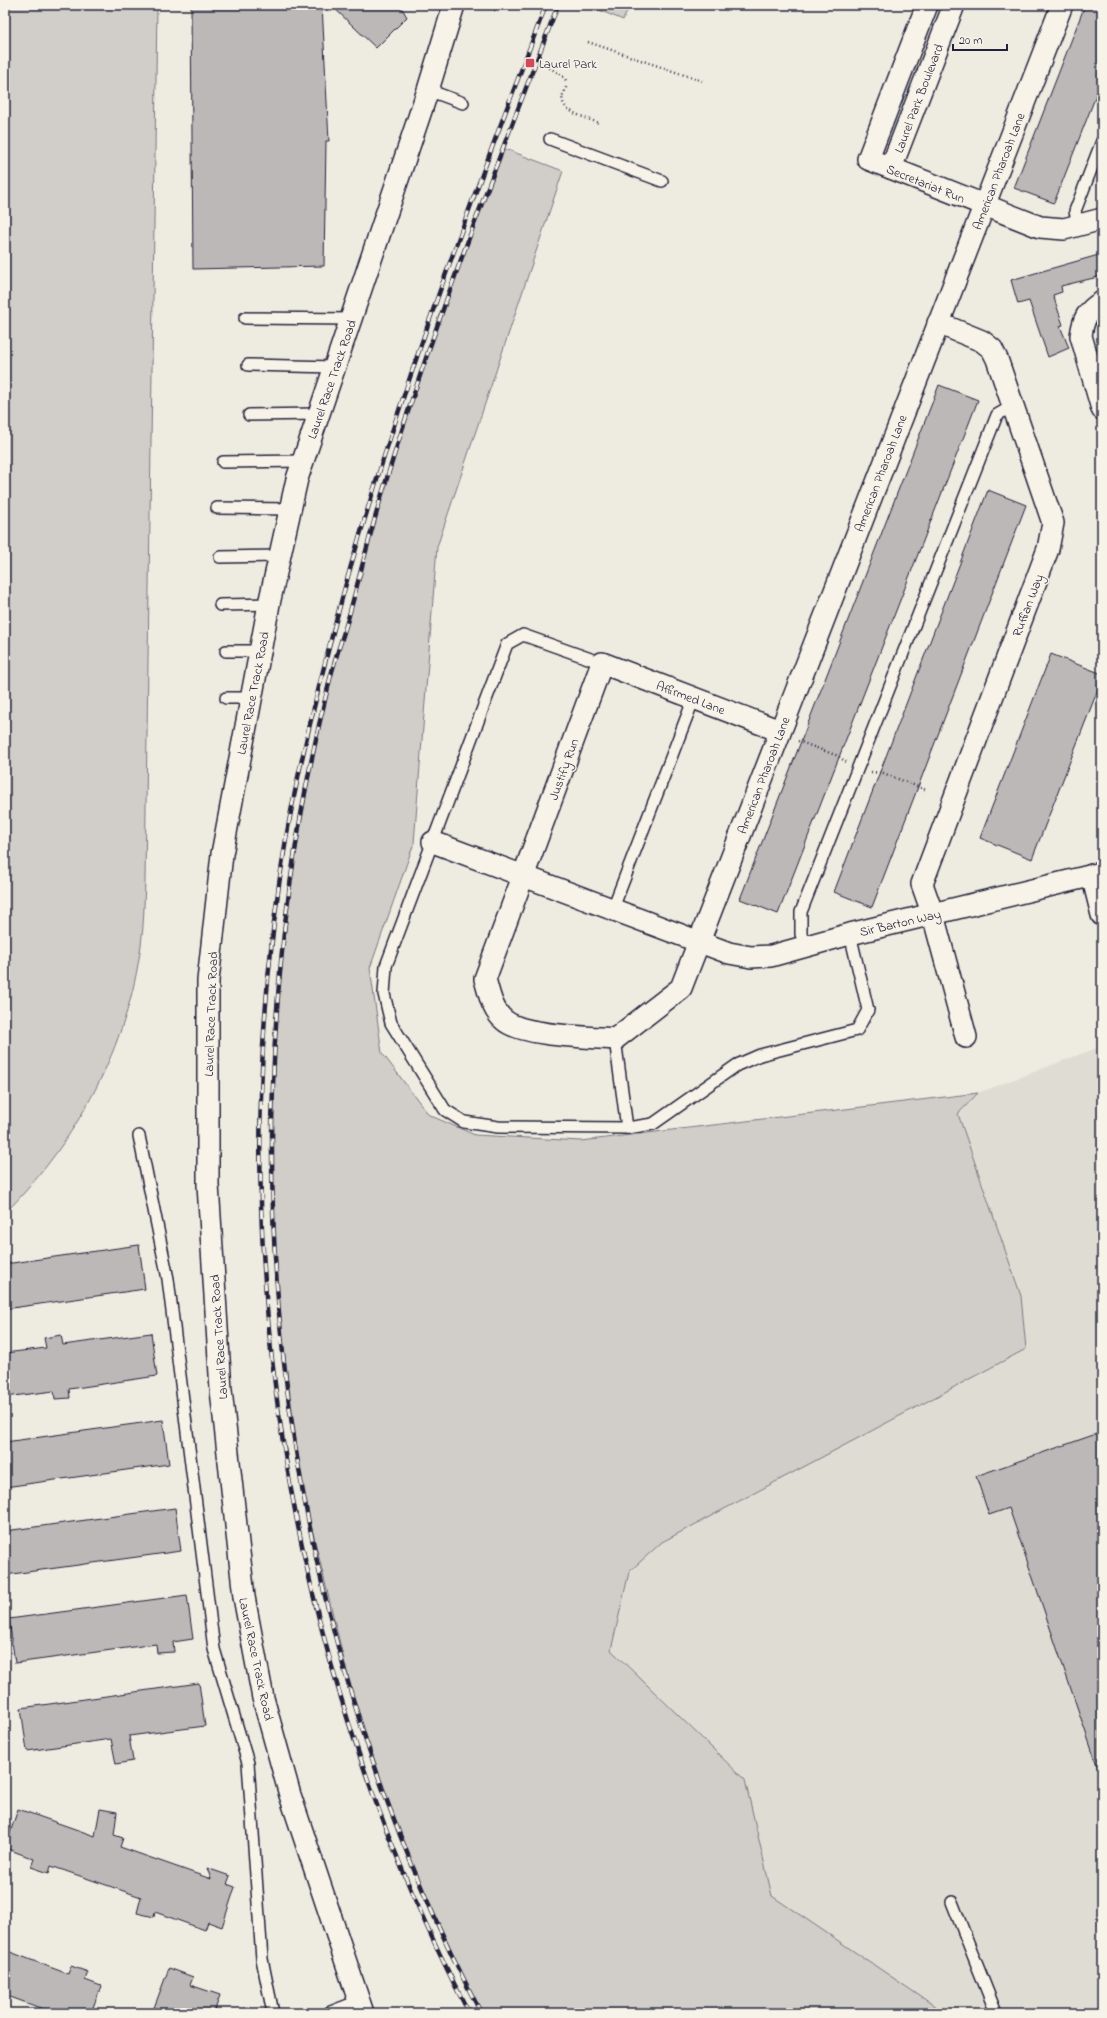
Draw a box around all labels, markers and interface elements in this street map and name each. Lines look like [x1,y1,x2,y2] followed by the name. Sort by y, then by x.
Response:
[953,26,1007,52] scale bar
[959,32,982,50] text: 20 m
[890,41,949,156] street label: Laurel Park Boulevard
[539,55,597,74] place label: Laurel Park
[524,57,536,69] marker: Laurel Park
[968,110,1031,233] street label: American Pharoah Lane
[883,160,968,209] street label: Secretariat Run
[303,317,362,442] street label: Laurel Race Track Road
[850,412,913,535] street label: American Pharoah Lane
[1008,572,1050,640] street label: Ruffian Way
[232,629,275,756] street label: Laurel Race Track Road
[653,677,728,720] street label: Affirmed Lane
[733,714,796,837] street label: American Pharoah Lane
[544,736,585,803] street label: Justify Run
[858,905,943,943] street label: Sir Barton Way
[200,951,223,1077] street label: Laurel Race Track Road
[206,1273,233,1400] street label: Laurel Race Track Road
[233,1596,278,1723] street label: Laurel Race Track Road

